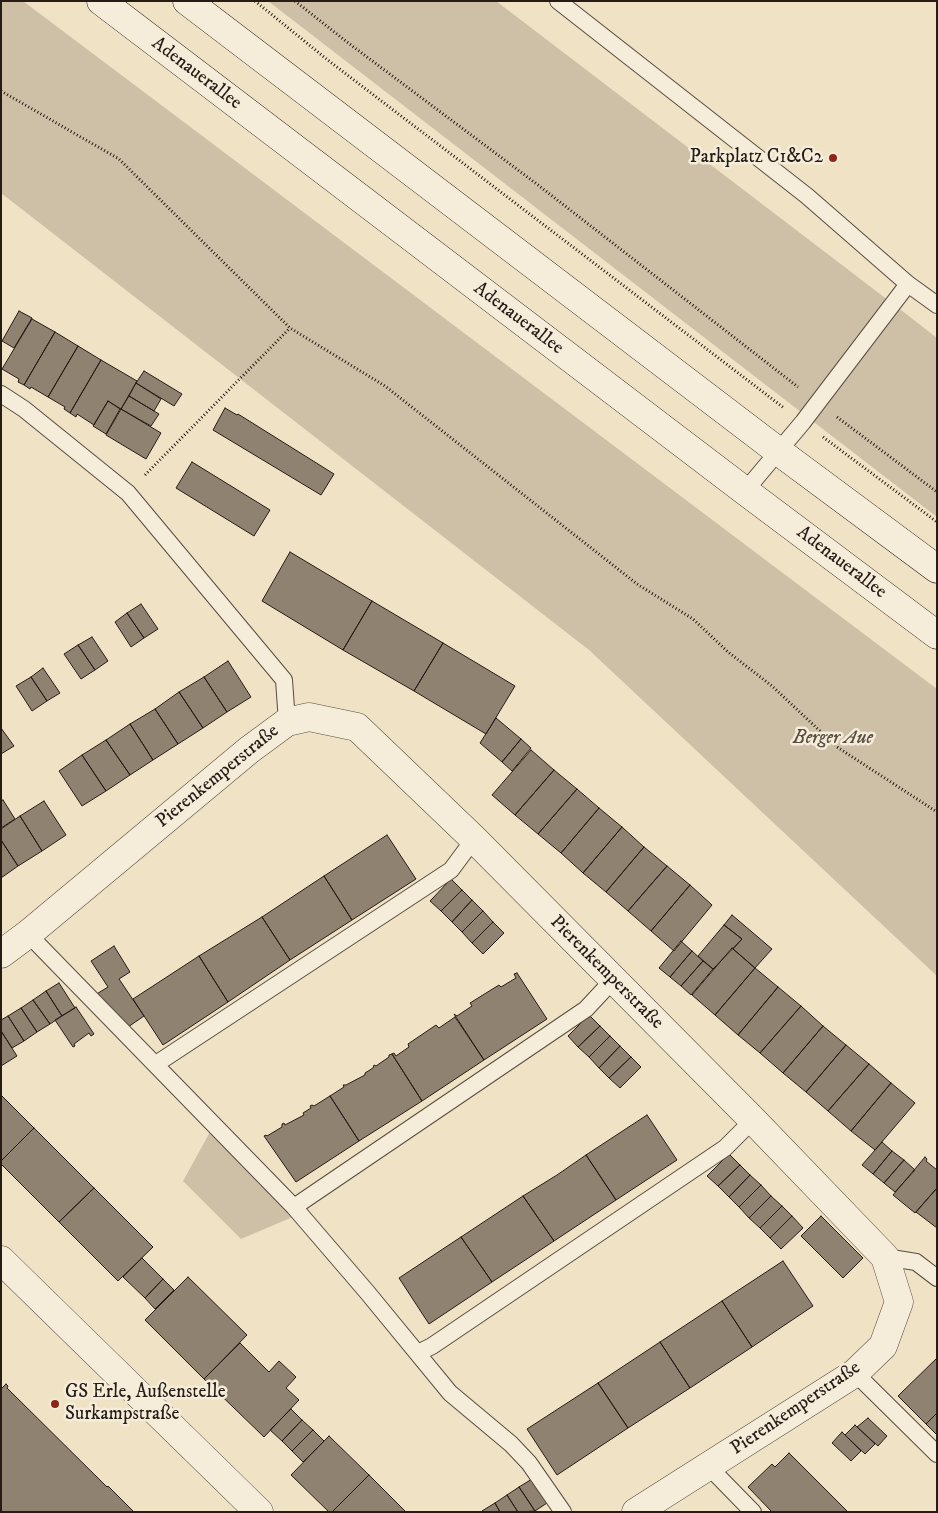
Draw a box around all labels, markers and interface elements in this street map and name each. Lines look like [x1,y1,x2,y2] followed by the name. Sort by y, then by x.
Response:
[147,33,245,115] street label: Adenauerallee
[690,147,823,169] place label: Parkplatz C1&C2
[827,152,839,164] marker: Parkplatz C1&C2
[469,278,567,360] street label: Adenauerallee
[792,522,890,604] street label: Adenauerallee
[152,720,284,834] street label: Pierenkemperstraße
[793,728,873,750] park label: Berger Aue
[544,911,668,1035] street label: Pierenkemperstraße
[727,1357,865,1461] street label: Pierenkemperstraße
[65,1382,226,1426] place label: GS Erle, Außenstelle Surkampstraße
[49,1398,61,1410] marker: GS Erle, Außenstelle Surkampstraße

